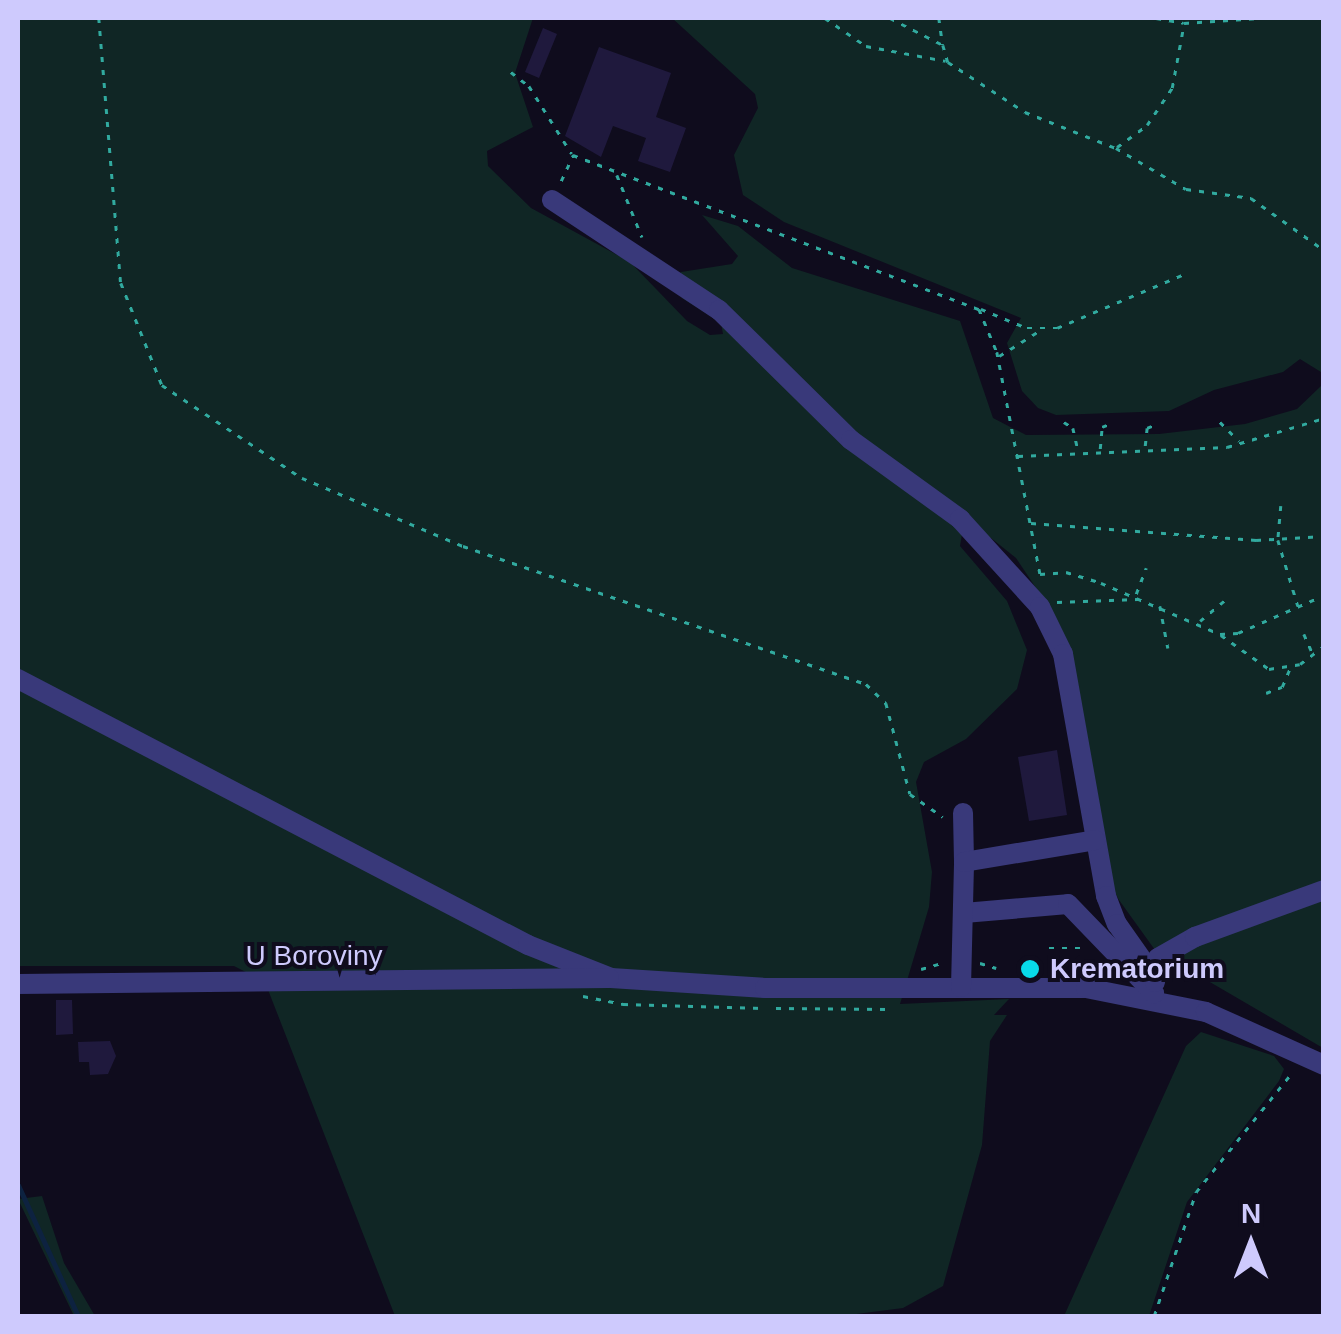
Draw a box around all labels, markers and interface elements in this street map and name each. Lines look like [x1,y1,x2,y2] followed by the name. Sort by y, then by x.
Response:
[246,939,382,973] street label: U Boroviny
[1050,952,1224,986] place label: Krematorium
[1019,958,1041,980] marker: Krematorium
[1201,1194,1301,1294] north arrow
[1241,1198,1261,1229] text: N

